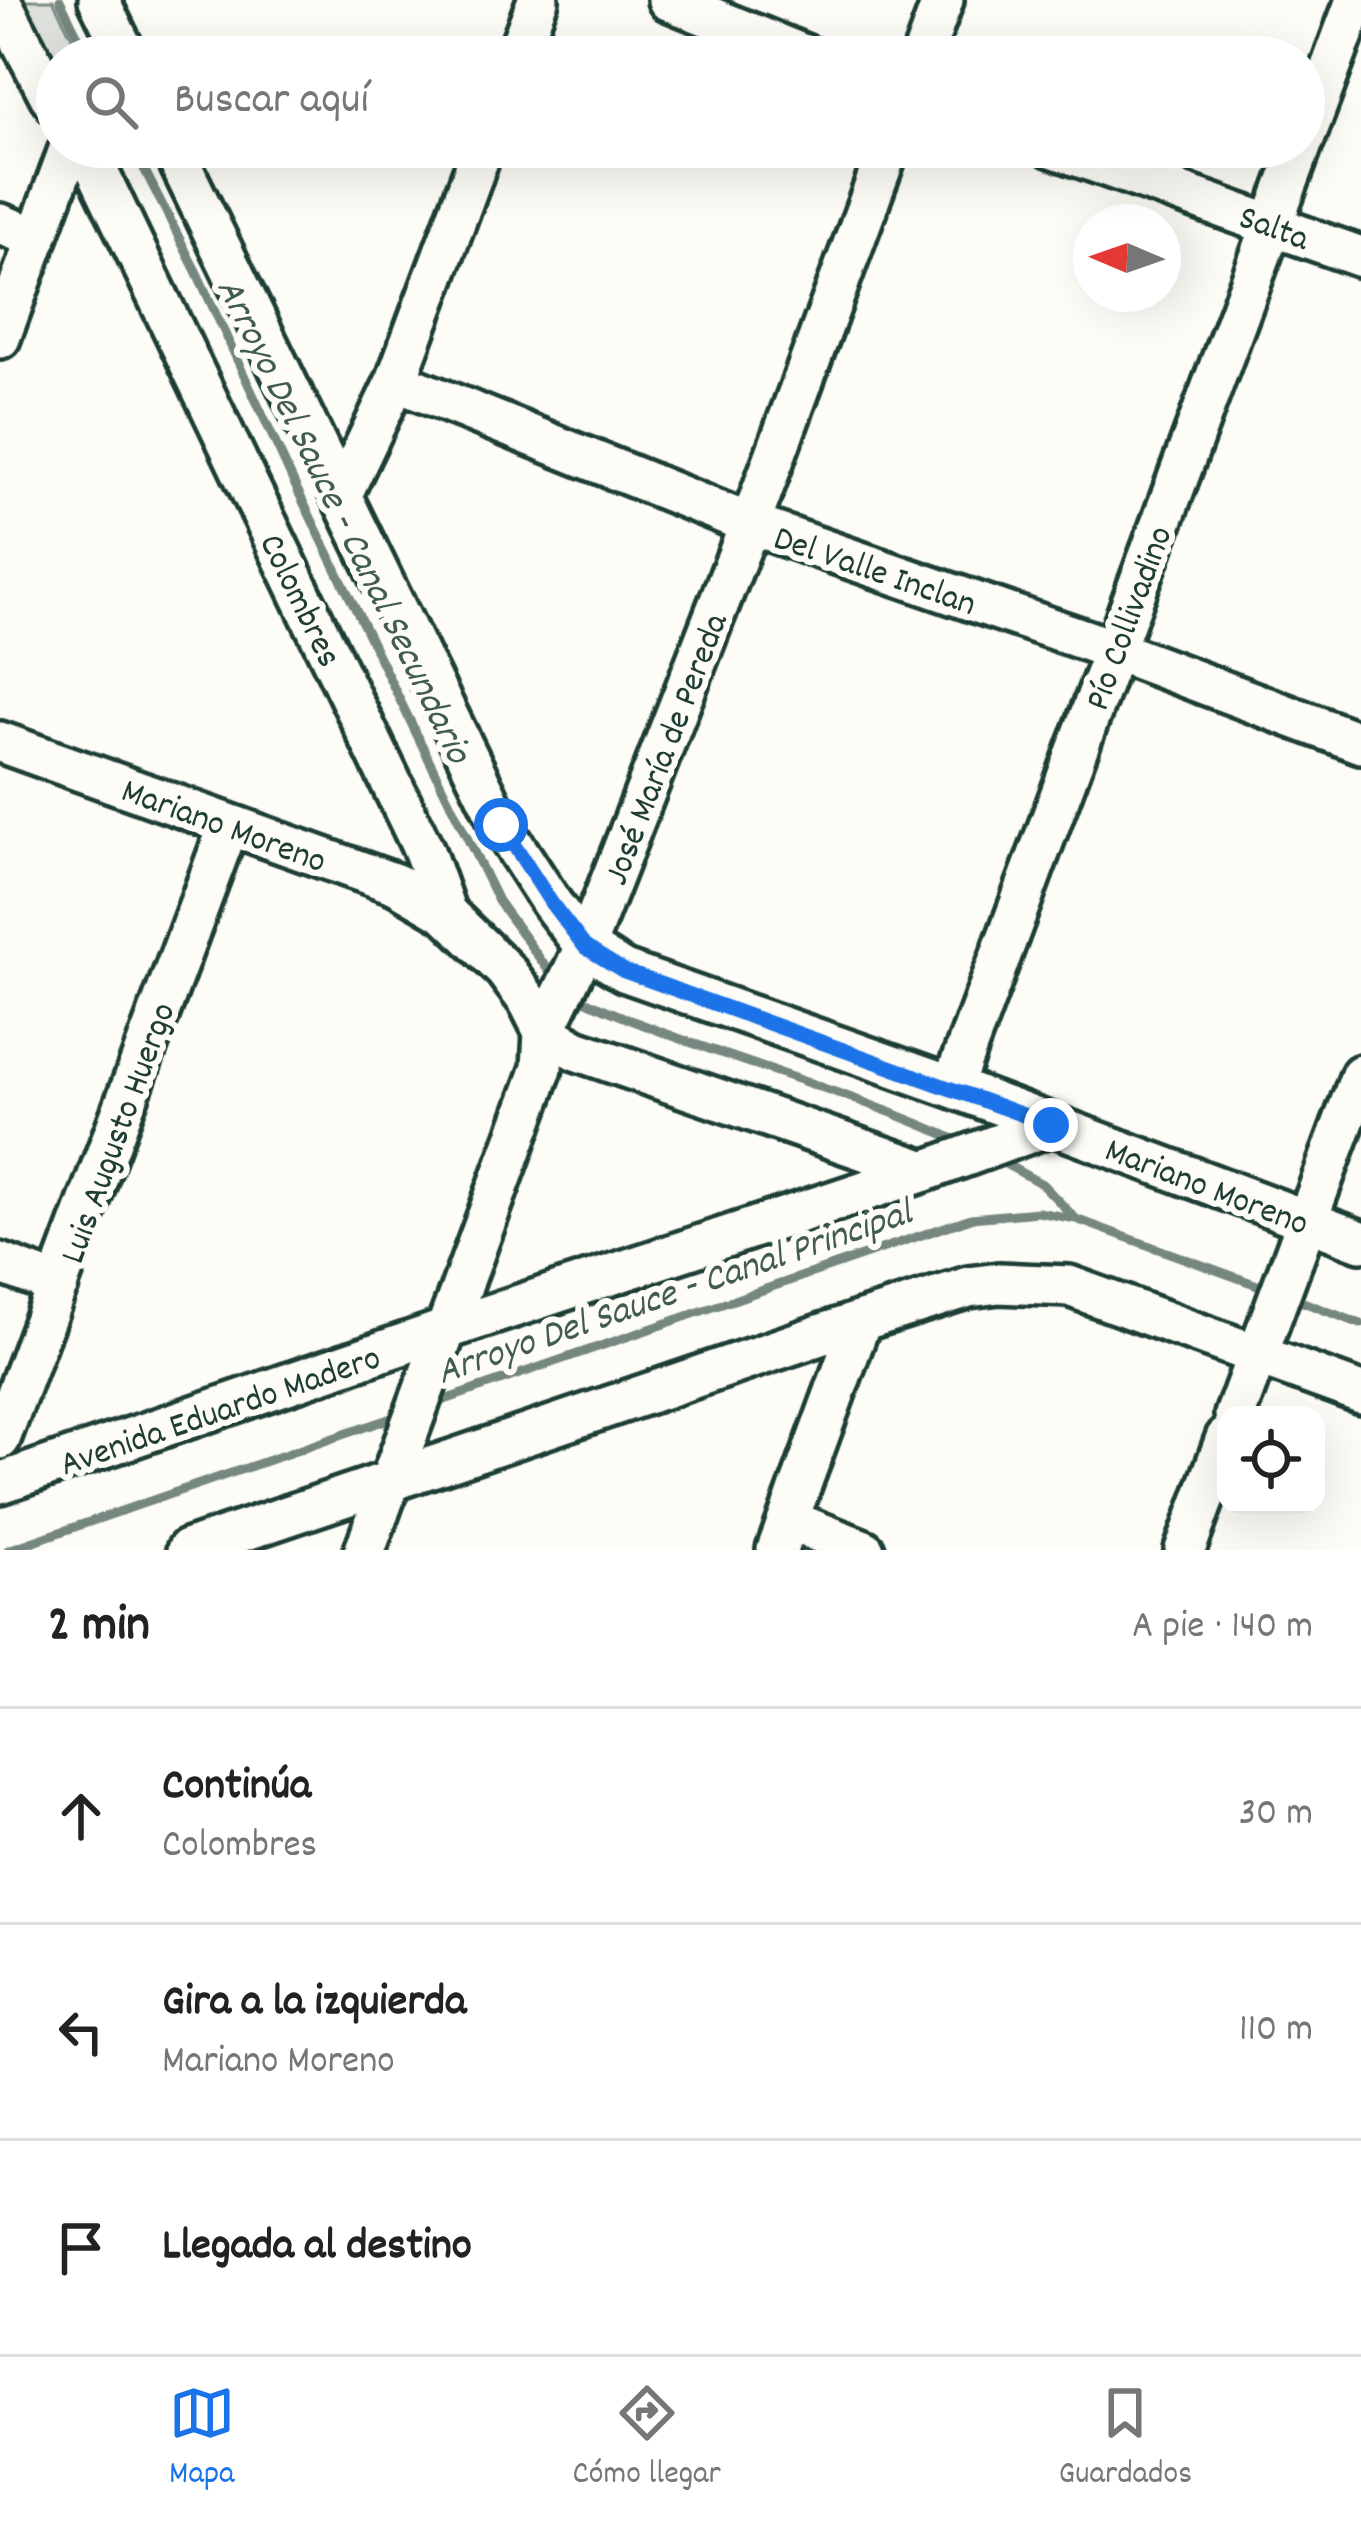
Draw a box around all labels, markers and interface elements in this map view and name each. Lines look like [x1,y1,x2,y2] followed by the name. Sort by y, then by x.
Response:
[36,36,1325,168] search box
[78,69,144,135] icon: search
[174,70,369,134] text: Buscar aquí
[1230,194,1316,268] street label: Salta
[1073,204,1181,312] north arrow
[199,270,484,775] water label: Arroyo Del Sauce - Canal Secundario
[766,515,982,633] street label: Del Valle Inclan
[1074,520,1189,719] street label: Pío Collivadino
[243,526,352,677] street label: Colombres
[593,606,745,894] street label: José María de Pereda
[113,767,333,890] street label: Mariano Moreno
[474,798,528,852] route start
[49,996,192,1272] street label: Luis Augusto Huergo
[1024,1098,1078,1152] route end
[1096,1127,1315,1252] street label: Mariano Moreno
[430,1187,923,1402] water label: Arroyo Del Sauce - Canal Principal
[54,1334,388,1493] street label: Avenida Eduardo Madero
[1217,1406,1325,1514] map controls
[1217,1406,1325,1514] button: locate
[48,1592,150,1664] text: 2 min
[1132,1601,1313,1656] text: A pie · 140 m
[162,1756,311,1820] text: Continúa
[48,1783,114,1849] icon: ahead
[1239,1788,1313,1843] text: 30 m
[162,1820,317,1875] text: Colombres
[162,1972,466,2036] text: Gira a la izquierda
[48,1999,114,2065] icon: left
[1239,2004,1313,2059] text: 110 m
[162,2036,395,2091] text: Mariano Moreno
[48,2215,114,2281] icon: arrive
[162,2216,472,2280] text: Llegada al destino
[169,2380,235,2499] tab: Mapa
[573,2380,721,2499] tab: Cómo llegar
[1059,2380,1192,2499] tab: Guardados

